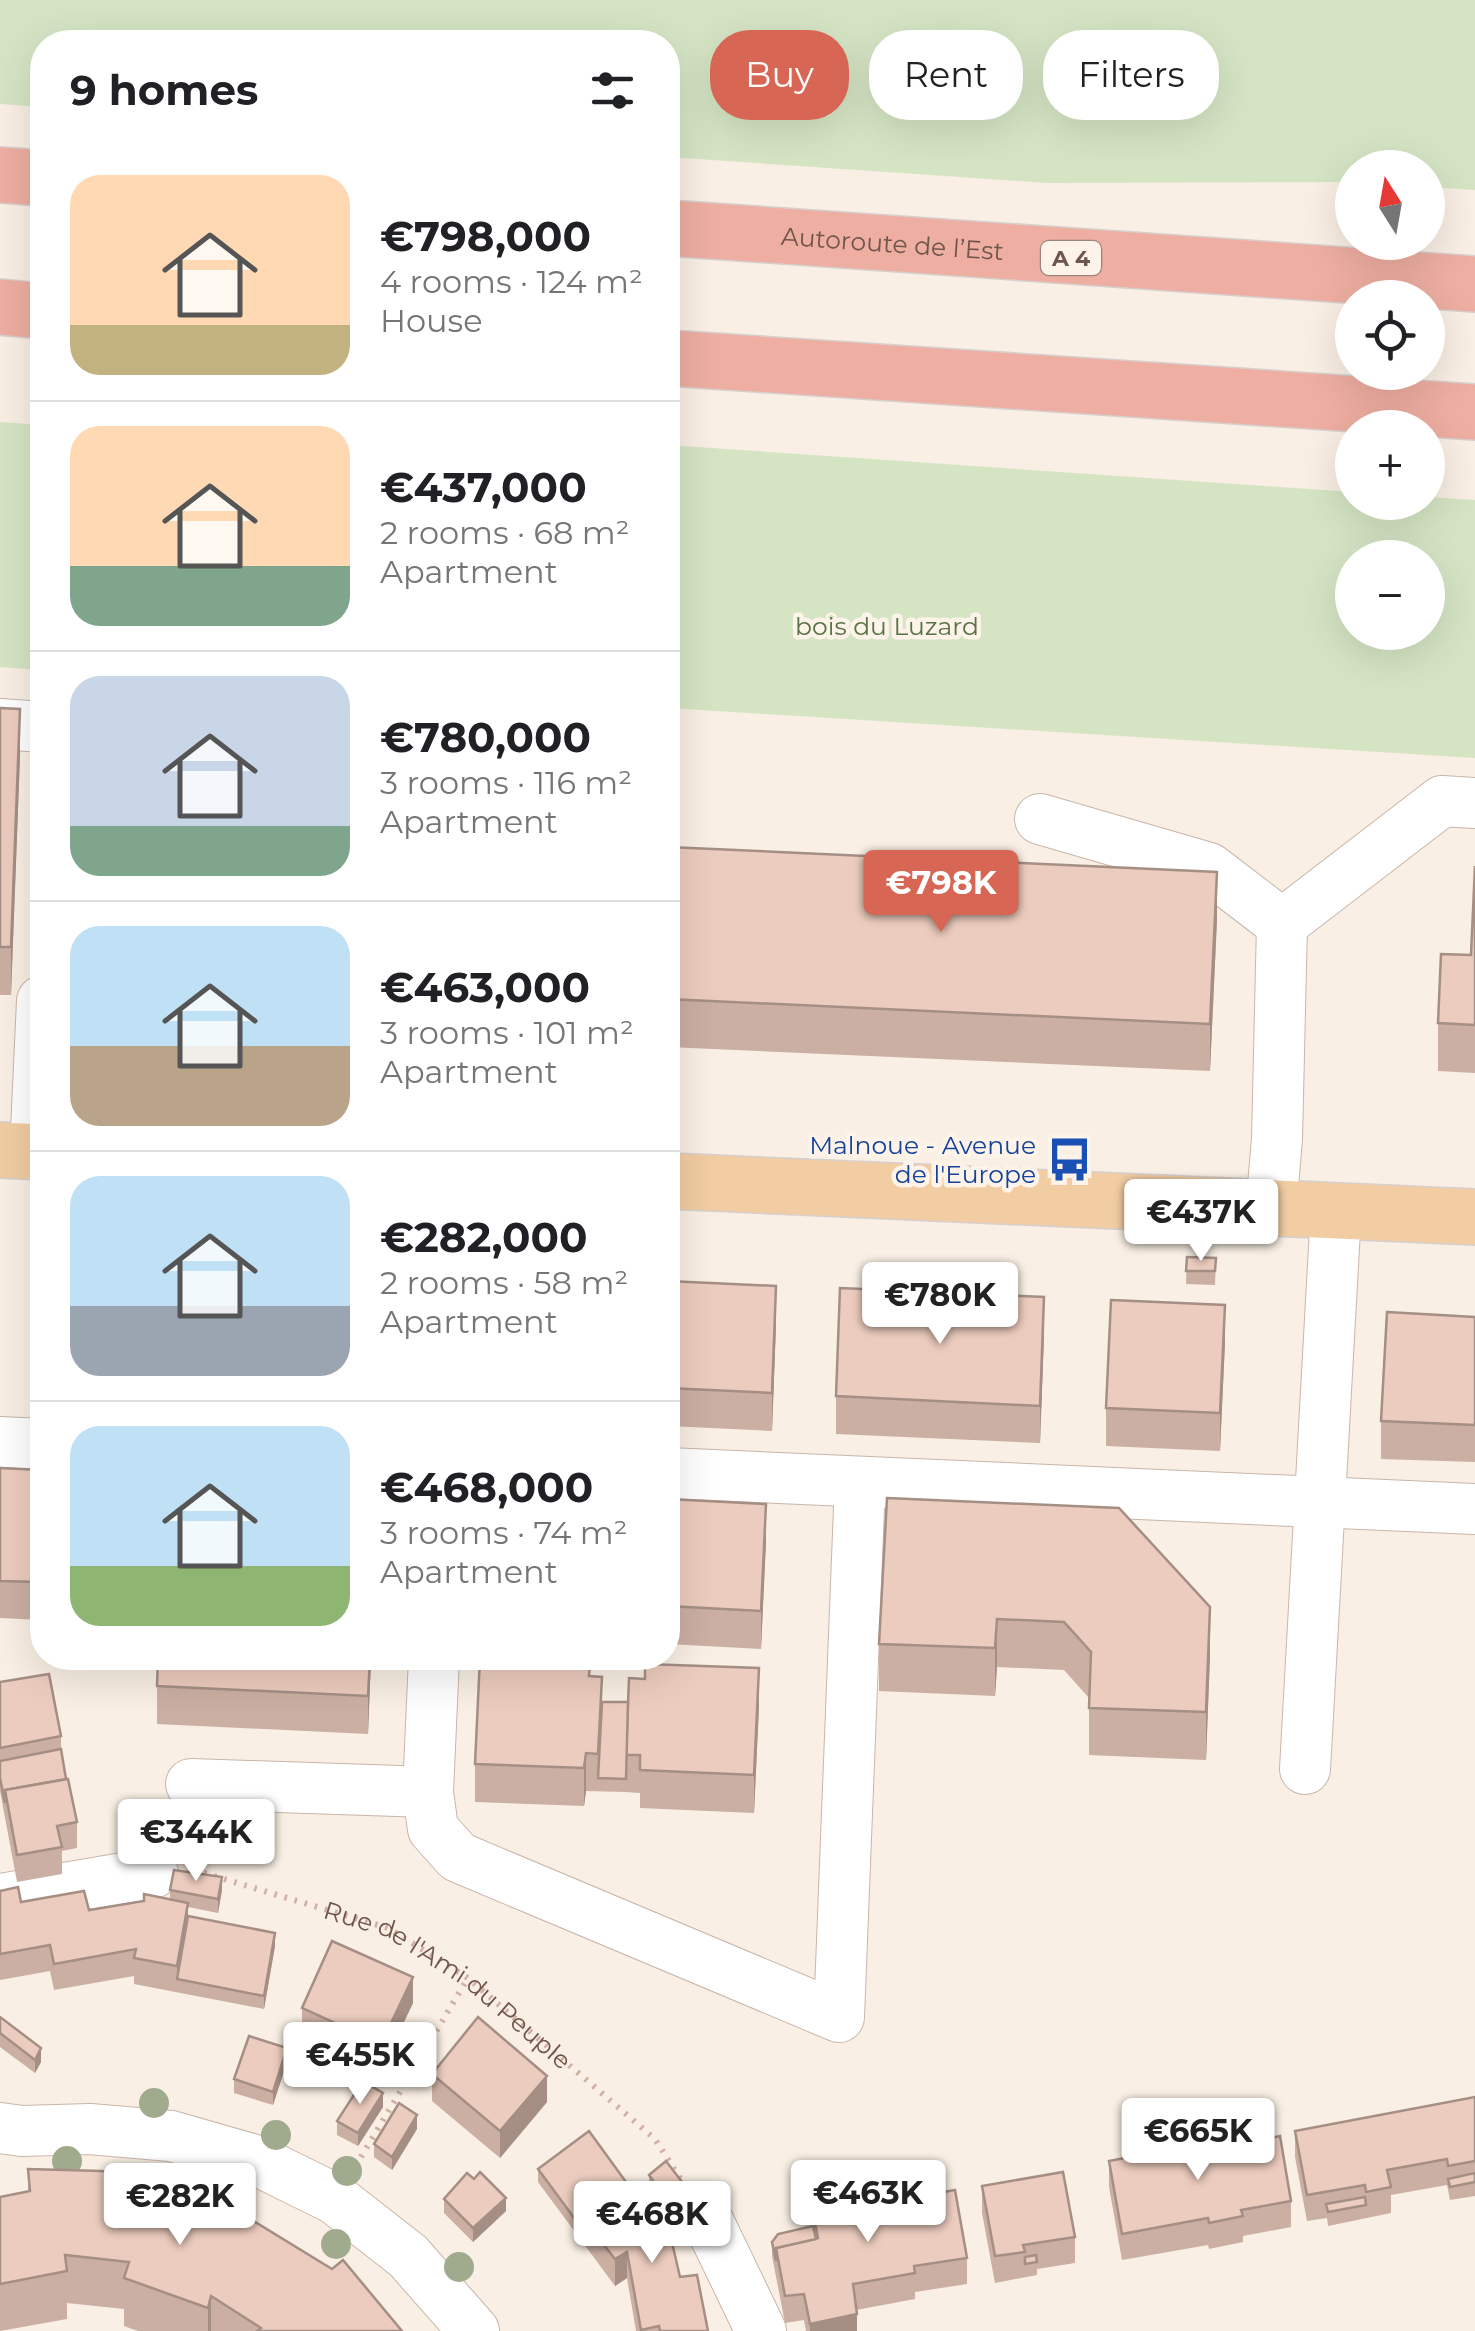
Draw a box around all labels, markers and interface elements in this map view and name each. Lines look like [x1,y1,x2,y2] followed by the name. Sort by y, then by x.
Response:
[710,30,849,120] chip: Buy
[869,30,1023,120] chip: Rent
[1043,30,1219,120] chip: Filters
[585,63,640,118] icon: filters
[70,64,258,116] text: 9 homes
[1335,150,1445,260] north arrow
[1335,150,1445,650] map controls
[380,210,591,262] text: €798,000
[150,215,270,335] icon: home
[780,221,1005,266] street label: Autoroute de l’Est
[1041,241,1101,275] road number: A 4
[380,262,643,301] text: 4 rooms · 124 m²
[1335,280,1445,390] button: locate
[380,301,483,340] text: House
[1335,410,1445,520] button: +
[380,461,587,513] text: €437,000
[150,466,270,586] icon: home
[380,513,630,552] text: 2 rooms · 68 m²
[1335,540,1445,650] button: −
[380,552,558,591] text: Apartment
[795,611,979,641] park label: bois du Luzard
[380,711,591,763] text: €780,000
[150,716,270,836] icon: home
[380,763,632,802] text: 3 rooms · 116 m²
[380,802,558,841] text: Apartment
[871,850,1011,935] pin: €798K
[886,863,996,902] text: €798K
[380,961,590,1013] text: €463,000
[150,966,270,1086] icon: home
[380,1013,634,1052] text: 3 rooms · 101 m²
[380,1052,558,1091] text: Apartment
[809,1130,1036,1189] place label: Malnoue - Avenue de l'Europe
[1045,1135,1093,1183] bus stop icon: Malnoue - Avenue de l'Europe
[1131,1179,1271,1264] pin: €437K
[1146,1192,1256,1231] text: €437K
[380,1211,588,1263] text: €282,000
[150,1216,270,1336] icon: home
[870,1262,1010,1347] pin: €780K
[380,1263,628,1302] text: 2 rooms · 58 m²
[884,1275,996,1314] text: €780K
[380,1302,558,1341] text: Apartment
[380,1461,593,1513] text: €468,000
[150,1466,270,1586] icon: home
[380,1513,627,1552] text: 3 rooms · 74 m²
[380,1552,558,1591] text: Apartment
[126,1799,266,1884] pin: €344K
[140,1812,252,1851] text: €344K
[320,1895,578,2075] street label: Rue de l'Ami du Peuple
[290,2022,430,2107] pin: €455K
[305,2035,415,2074] text: €455K
[1128,2098,1268,2183] pin: €665K
[1144,2111,1252,2150] text: €665K
[798,2160,938,2245] pin: €463K
[110,2163,250,2248] pin: €282K
[813,2173,923,2212] text: €463K
[126,2176,234,2215] text: €282K
[582,2181,722,2266] pin: €468K
[596,2194,708,2233] text: €468K

